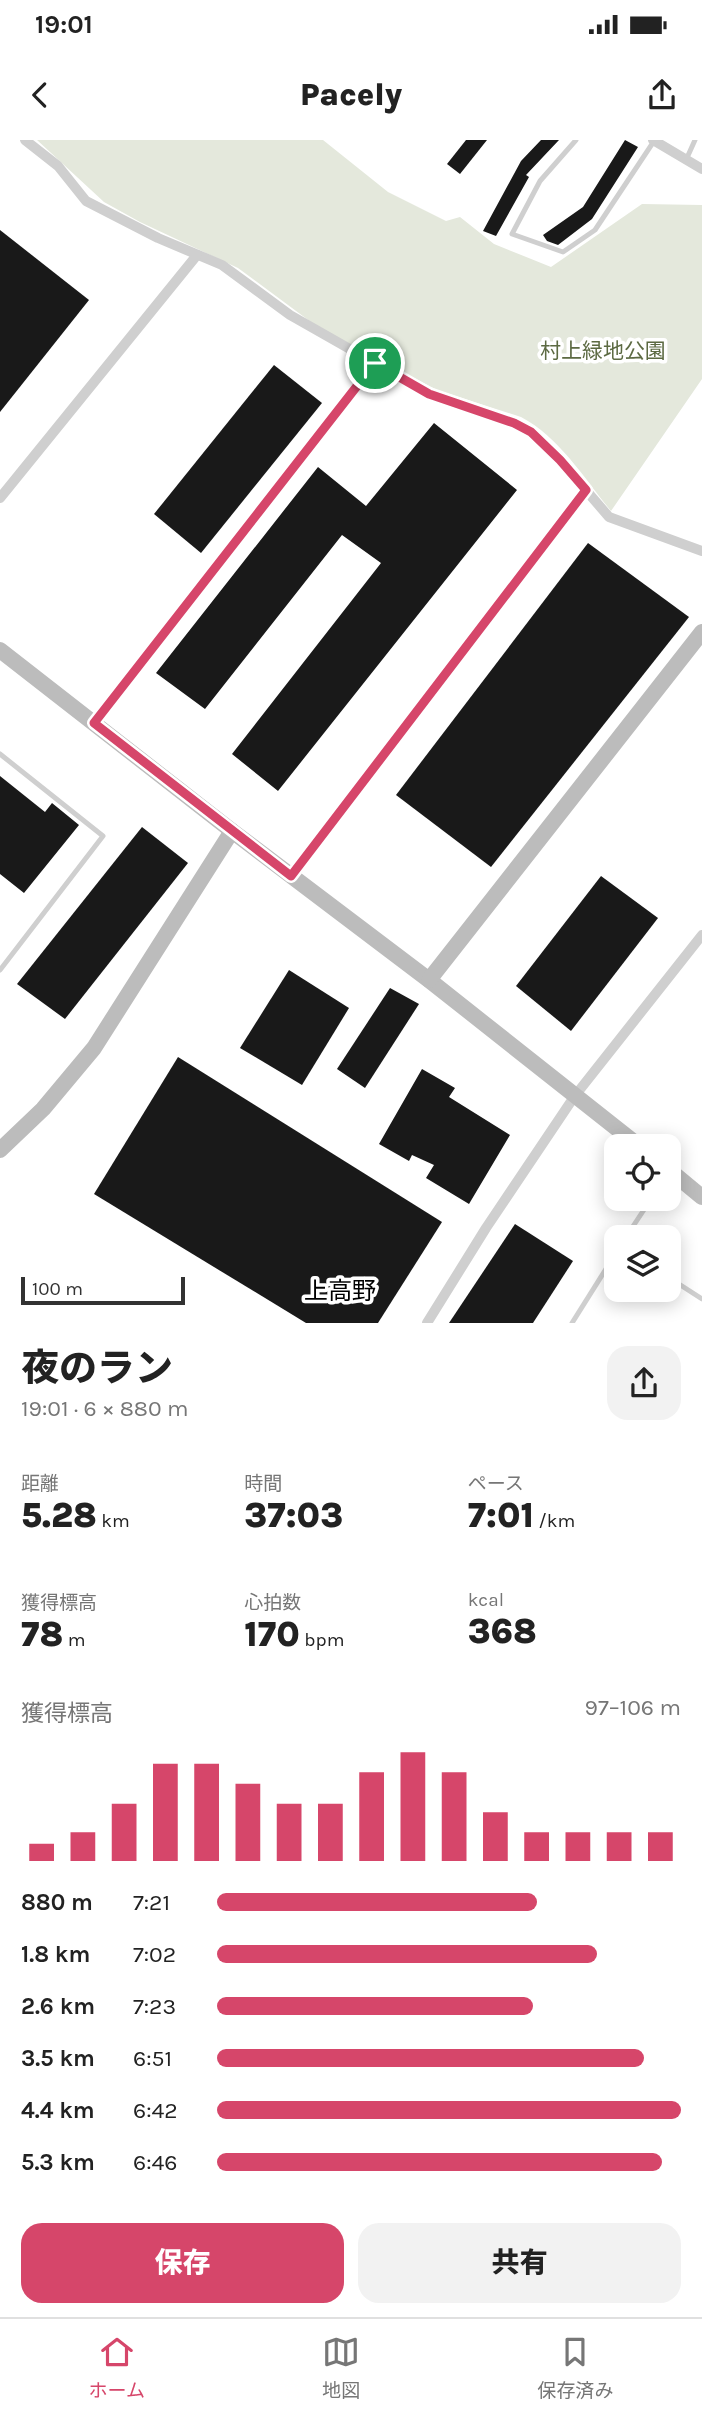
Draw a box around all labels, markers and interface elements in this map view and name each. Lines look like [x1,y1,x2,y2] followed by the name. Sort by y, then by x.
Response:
[35,9,93,40] text: 19:01
[21,76,59,114] icon: back
[300,76,402,113] text: Pacely
[643,76,681,114] icon: share
[345,333,405,393] pin
[540,339,666,363] park label: 村上緑地公園
[356,344,394,382] icon: arrive
[604,1134,681,1302] map controls
[604,1134,681,1211] button: locate
[604,1225,681,1302] button: layers
[21,1274,186,1306] scale bar
[304,1277,376,1305] district label: 上高野
[32,1278,83,1300] text: 100 m
[21,1346,173,1391] text: 夜のラン
[607,1346,681,1420] button: share
[21,1395,189,1422] text: 19:01 · 6 × 880 m
[21,1473,59,1495] text: 距離
[244,1473,282,1495] text: 時間
[468,1473,524,1495] text: ペース
[21,1495,97,1536] text: 5.28
[244,1495,343,1536] text: 37:03
[468,1495,534,1536] text: 7:01
[97,1510,130,1532] text: km
[534,1510,575,1532] text: /km
[468,1589,504,1611] text: kcal
[21,1592,97,1614] text: 獲得標高
[244,1592,301,1614] text: 心拍数
[468,1611,537,1652] text: 368
[21,1614,63,1655] text: 78
[244,1614,300,1655] text: 170
[63,1629,86,1651] text: m
[300,1629,344,1651] text: bpm
[585,1694,681,1721] text: 97–106 m
[21,1700,113,1727] text: 獲得標高
[21,1889,93,1916] text: 880 m
[133,1889,170,1916] text: 7:21
[21,1941,90,1968] text: 1.8 km
[133,1941,176,1968] text: 7:02
[21,1993,95,2020] text: 2.6 km
[133,1993,176,2020] text: 7:23
[21,2045,95,2072] text: 3.5 km
[133,2045,172,2072] text: 6:51
[21,2097,95,2124] text: 4.4 km
[133,2097,178,2124] text: 6:42
[21,2149,95,2176] text: 5.3 km
[133,2149,177,2176] text: 6:46
[21,2223,344,2303] button: 保存
[358,2223,681,2303] button: 共有
[89,2333,145,2402] tab: ホーム
[322,2333,360,2402] tab: 地図
[537,2333,613,2402] tab: 保存済み

